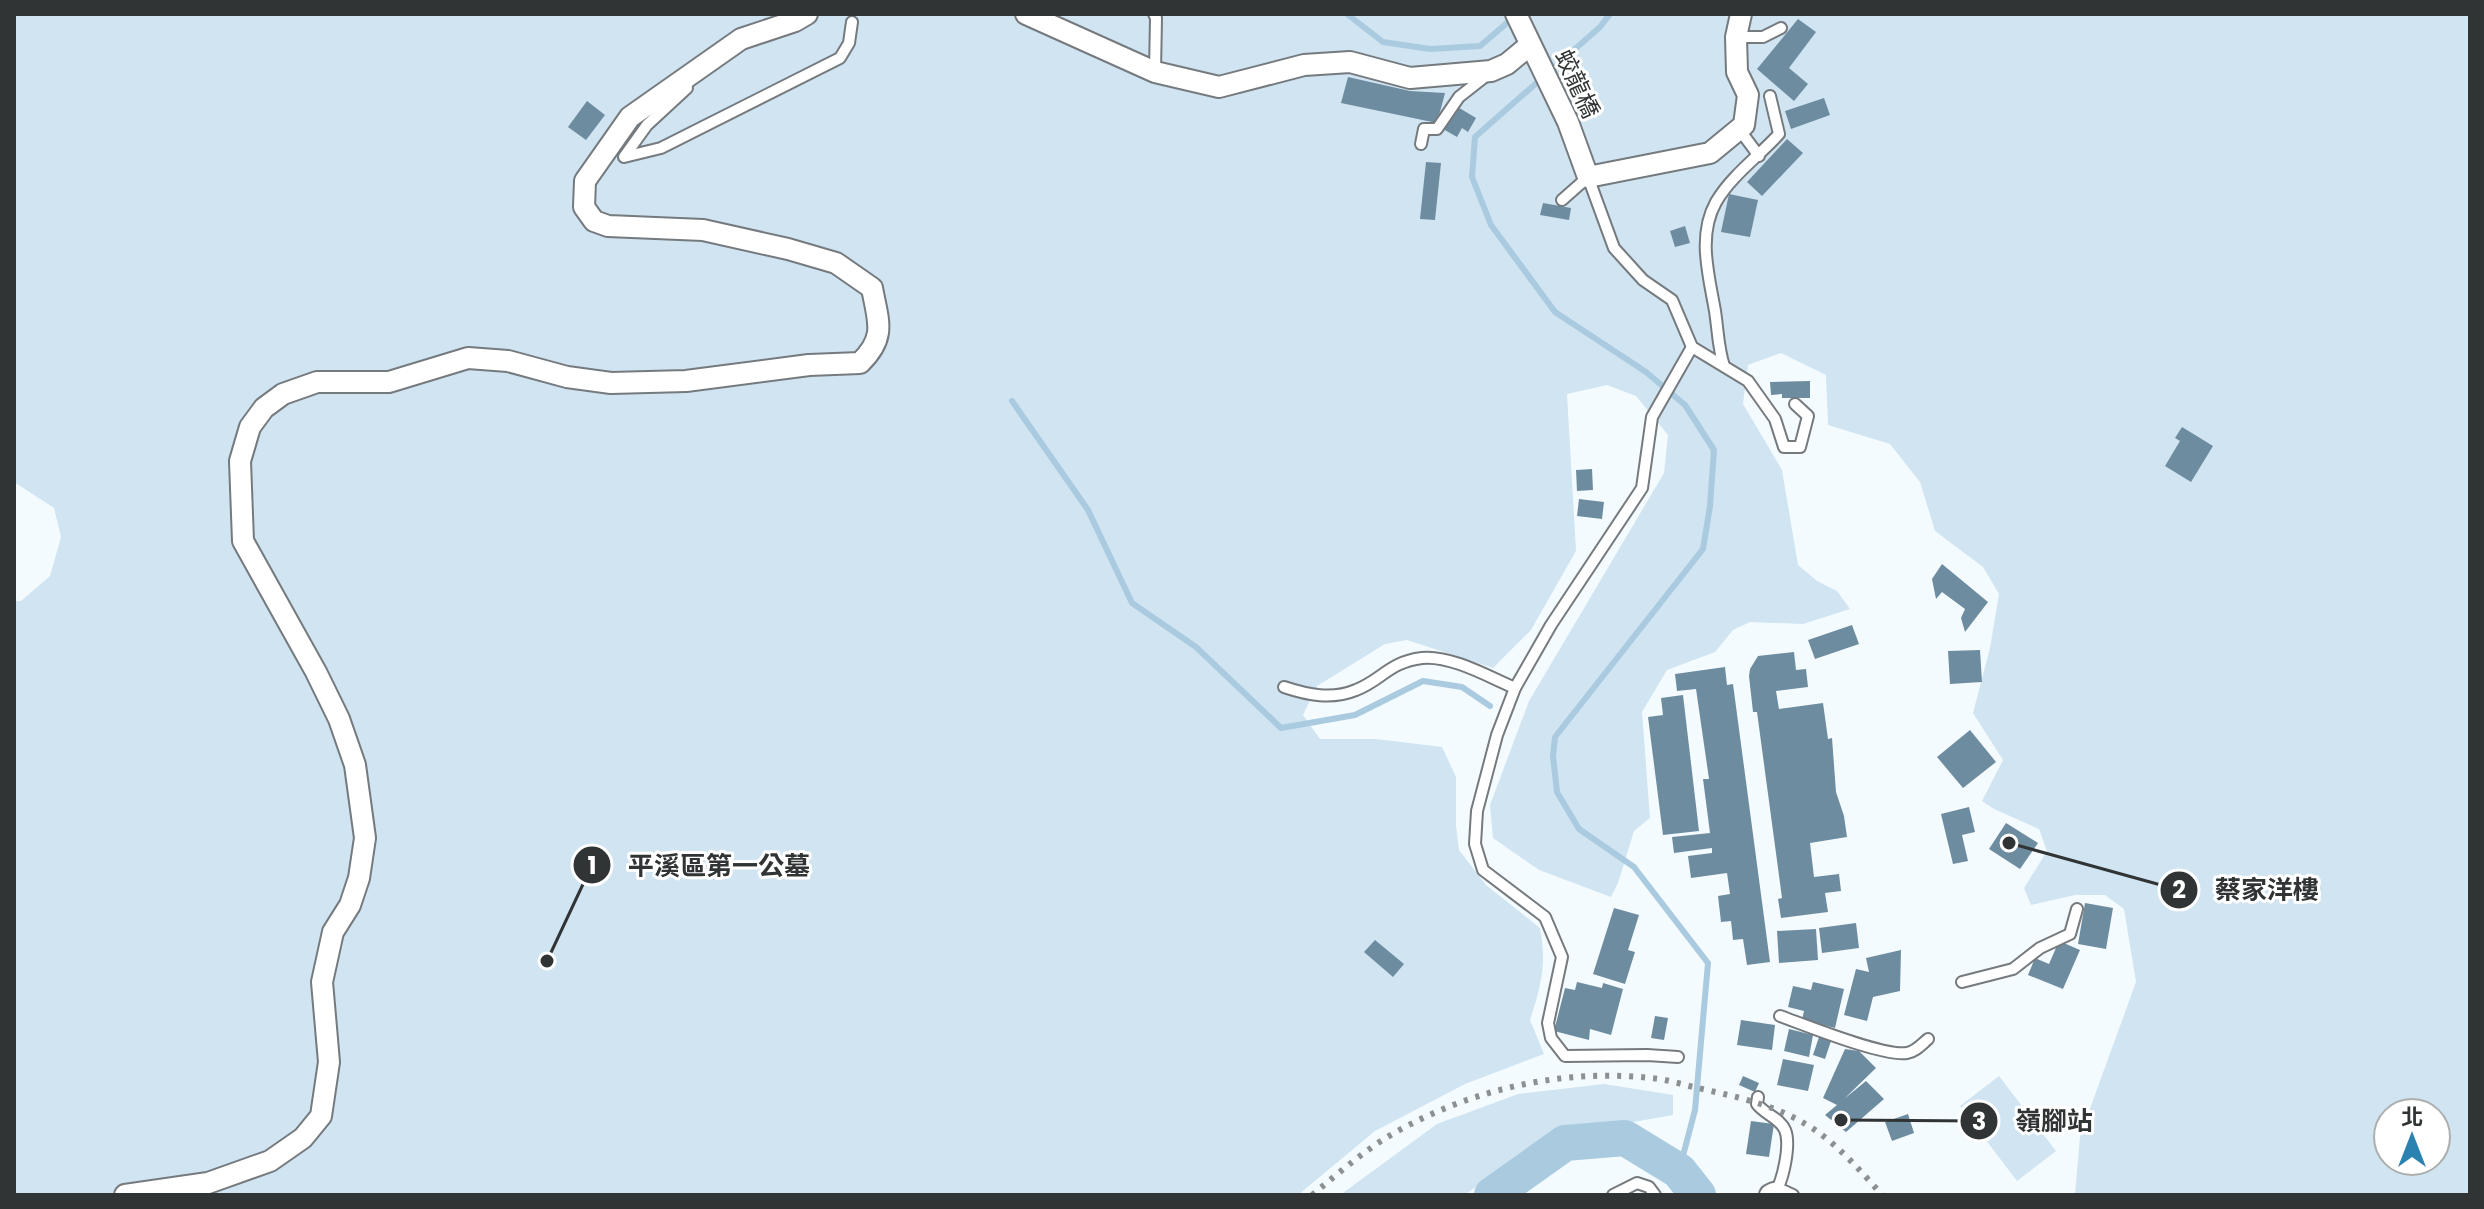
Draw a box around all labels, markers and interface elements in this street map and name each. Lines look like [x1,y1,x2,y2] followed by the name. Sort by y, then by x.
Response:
[1547,44,1608,123] street label: 蛟龍橋
[572,840,826,890] callout: 平溪區第一公墓
[628,848,810,884] text: 平溪區第一公墓
[587,849,597,882] text: 1
[2159,865,2335,915] callout: 蔡家洋樓
[2215,872,2319,908] text: 蔡家洋樓
[2172,873,2186,906] text: 2
[1959,1096,2109,1146] callout: 嶺腳站
[2372,1097,2452,1177] north arrow
[2401,1102,2423,1133] text: 北
[2015,1103,2093,1139] text: 嶺腳站
[1972,1105,1986,1138] text: 3

